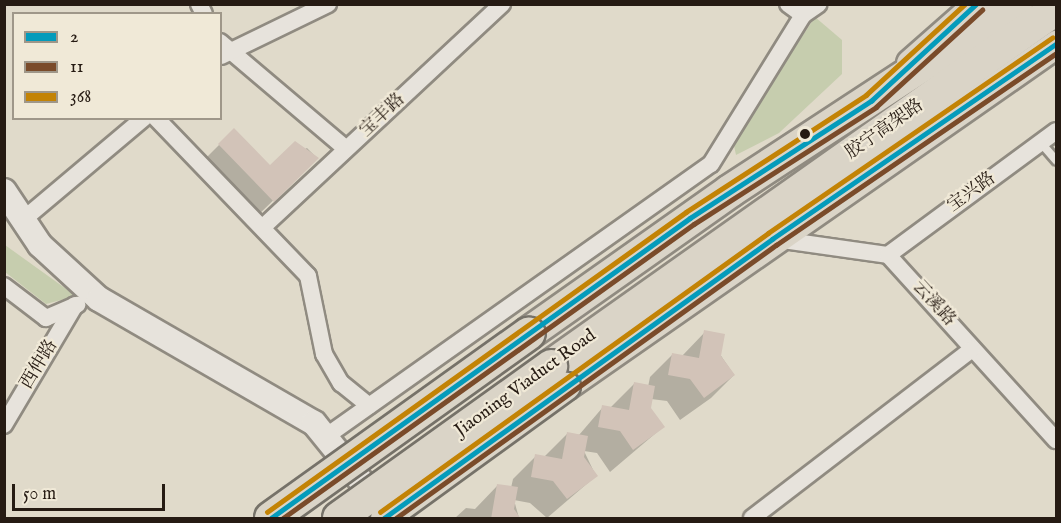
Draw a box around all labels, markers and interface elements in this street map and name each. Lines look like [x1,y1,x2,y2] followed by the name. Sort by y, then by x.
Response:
[12,12,222,120] legend
[70,26,78,49] text: 2
[70,56,83,79] text: 11
[70,86,91,109] text: 368
[356,90,410,142] street label: 宝丰路
[842,95,928,165] street label: 胶宁高架路
[799,128,811,140] unlabelled marker
[944,168,1000,218] street label: 宝兴路
[907,277,959,331] street label: 云溪路
[451,326,601,442] street label: Jiaoning Viaduct Road
[17,336,63,394] street label: 西仲路
[15,472,168,510] scale bar
[23,483,56,506] text: 50 m

